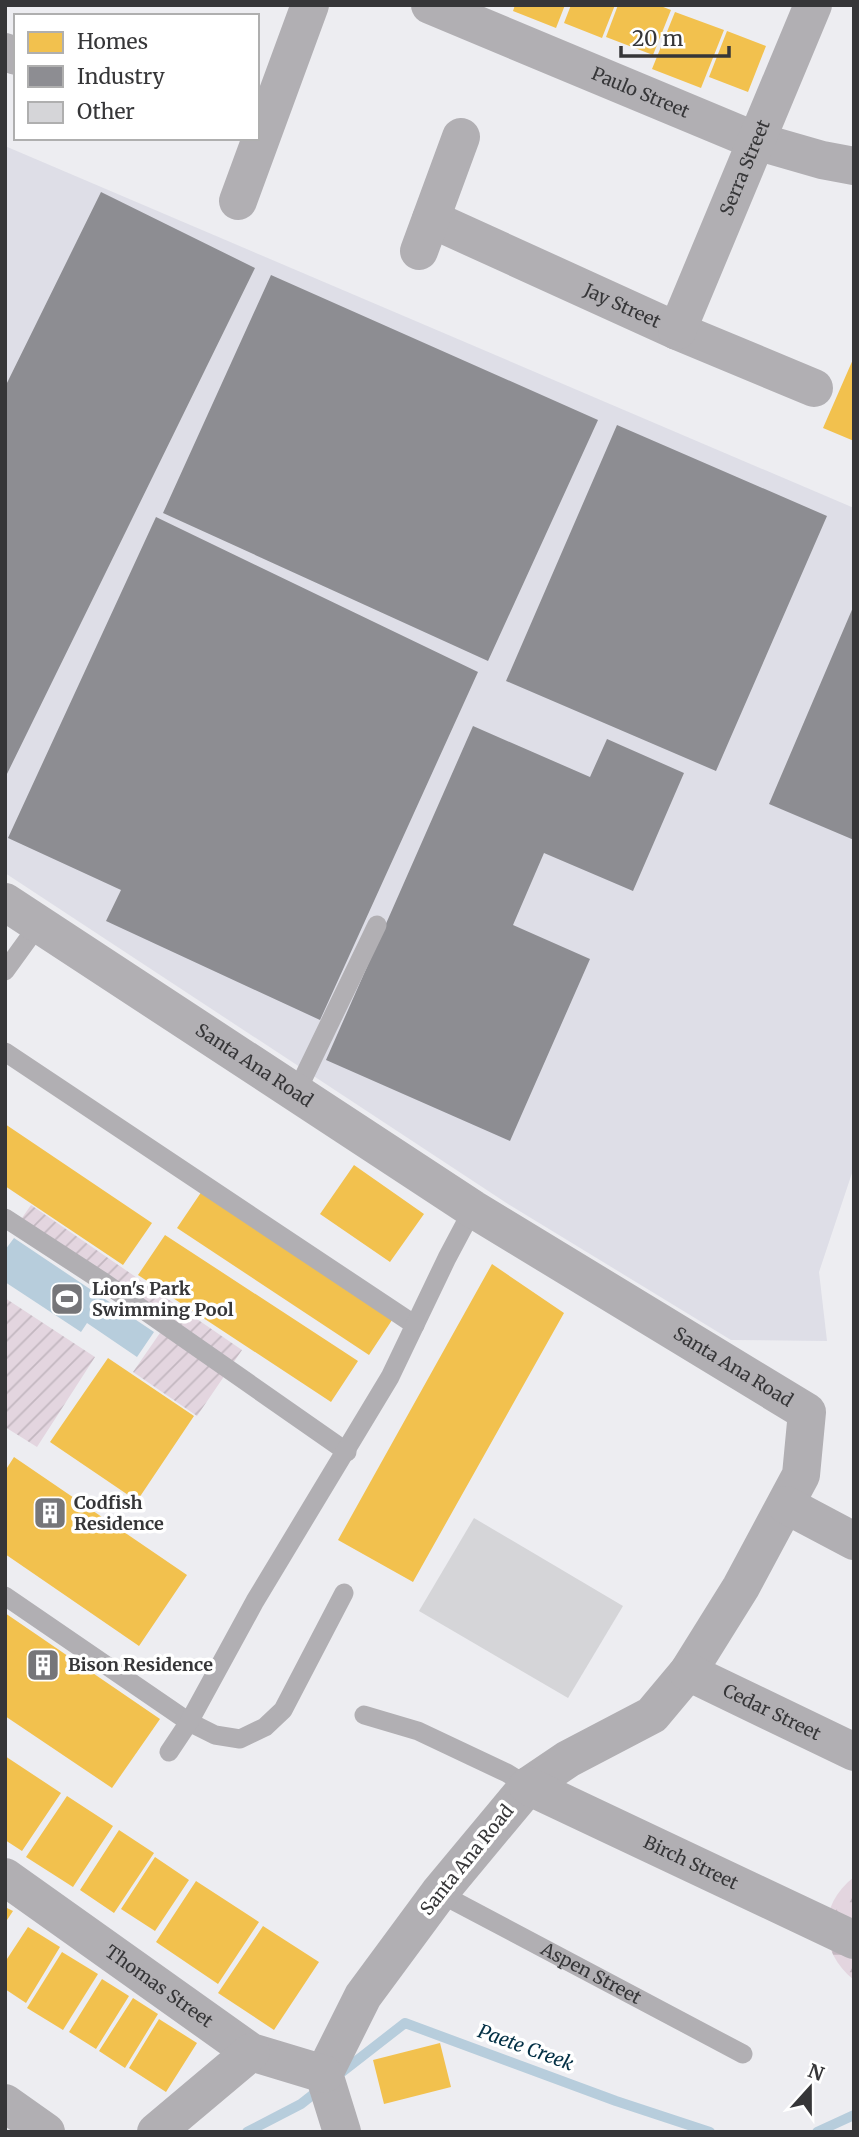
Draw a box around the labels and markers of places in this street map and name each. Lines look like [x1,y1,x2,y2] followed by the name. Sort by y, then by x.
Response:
[92,1277,234,1321] place label: Lion's Park Swimming Pool
[48,1280,86,1318] sports icon: Lion's Park Swimming Pool
[74,1491,164,1535] place label: Codfish Residence
[31,1494,69,1532] building icon: Codfish Residence
[24,1646,62,1684] building icon: Bison Residence
[68,1653,213,1676] place label: Bison Residence

